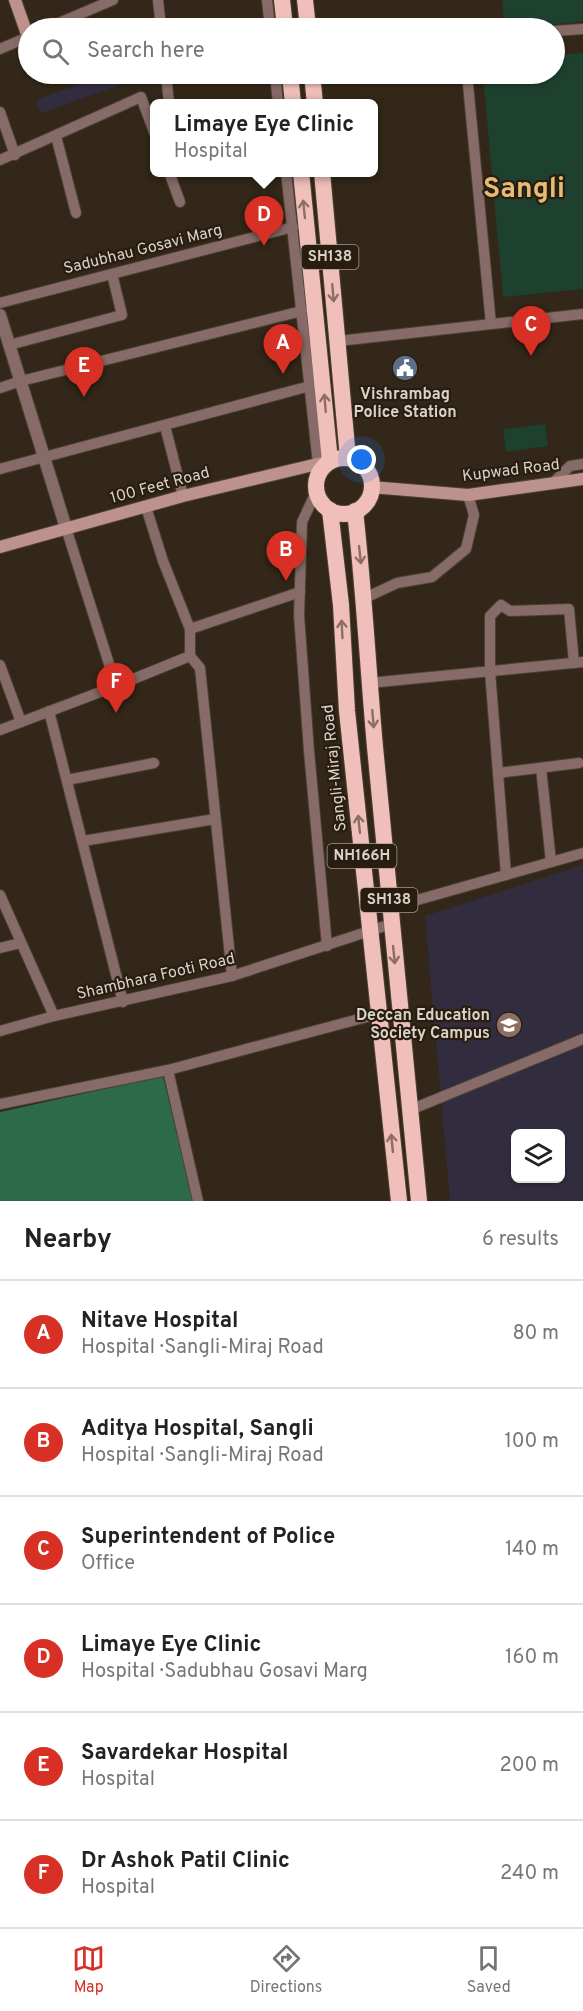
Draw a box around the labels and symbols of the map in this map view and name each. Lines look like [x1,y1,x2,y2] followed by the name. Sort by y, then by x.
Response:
[483,172,565,208] district label: Sangli
[244,196,284,246] pin: D
[298,199,309,219] one-way arrow
[62,221,224,279] street label: Sadubhau Gosavi Marg
[302,245,358,269] road number: SH138
[328,283,339,303] one-way arrow
[512,306,550,356] pin: C
[264,324,302,374] pin: A
[64,348,104,397] pin: E
[390,353,420,383] public building icon: Vishrambag Police Station
[353,385,457,423] place label: Vishrambag Police Station
[319,393,330,413] one-way arrow
[347,445,376,474] your location
[461,455,561,487] street label: Kupwad Road
[108,463,212,509] street label: 100 Feet Road
[266,532,306,581] pin: B
[355,544,366,564] one-way arrow
[337,620,348,640] one-way arrow
[96,664,136,713] pin: F
[318,704,352,832] street label: Sangli-Miraj Road
[368,709,379,729] one-way arrow
[353,814,364,834] one-way arrow
[328,844,397,868] road number: NH166H
[360,888,418,912] road number: SH138
[389,945,400,965] one-way arrow
[75,949,237,1005] street label: Shambhara Footi Road
[356,1006,490,1044] place label: Deccan Education Society Campus
[494,1010,524,1040] school or university icon: Deccan Education Society Campus
[386,1133,397,1153] one-way arrow

